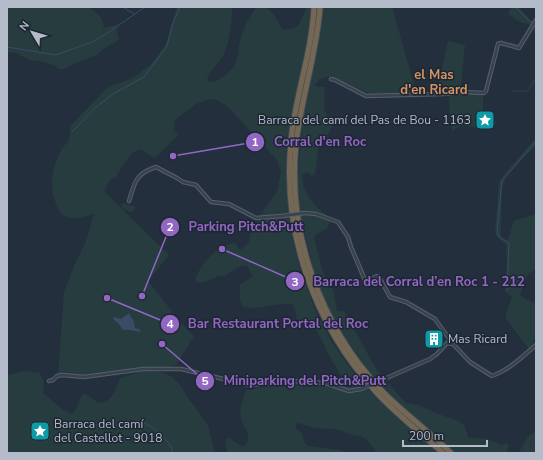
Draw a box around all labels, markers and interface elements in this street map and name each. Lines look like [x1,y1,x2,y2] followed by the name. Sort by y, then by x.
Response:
[12,12,52,52] north arrow
[16,18,33,34] text: N
[400,66,468,99] district label: el Mas d'en Ricard
[474,109,496,131] place icon: Barraca del camí del Pas de Bou - 1163
[258,112,471,128] place label: Barraca del camí del Pas de Bou - 1163
[245,129,374,154] callout: Corral d'en Roc
[274,133,366,151] text: Corral d'en Roc
[251,134,259,150] text: 1
[160,214,311,239] callout: Parking Pitch&Putt
[188,218,305,236] text: Parking Pitch&Putt
[166,219,174,235] text: 2
[285,269,533,294] callout: Barraca del Corral d’en Roc 1 - 212
[313,273,525,291] text: Barraca del Corral d’en Roc 1 - 212
[291,274,299,290] text: 3
[160,311,377,336] callout: Bar Restaurant Portal del Roc
[188,315,368,333] text: Bar Restaurant Portal del Roc
[166,316,174,332] text: 4
[423,328,445,350] building icon: Mas Ricard
[448,331,507,347] place label: Mas Ricard
[195,368,394,393] callout: Miniparking del Pitch&Putt
[224,372,387,390] text: Miniparking del Pitch&Putt
[201,373,209,389] text: 5
[54,416,162,446] place label: Barraca del camí del Castellot - 9018
[29,420,51,442] place icon: Barraca del camí del Castellot - 9018
[403,422,487,448] scale bar
[409,428,444,444] text: 200 m

